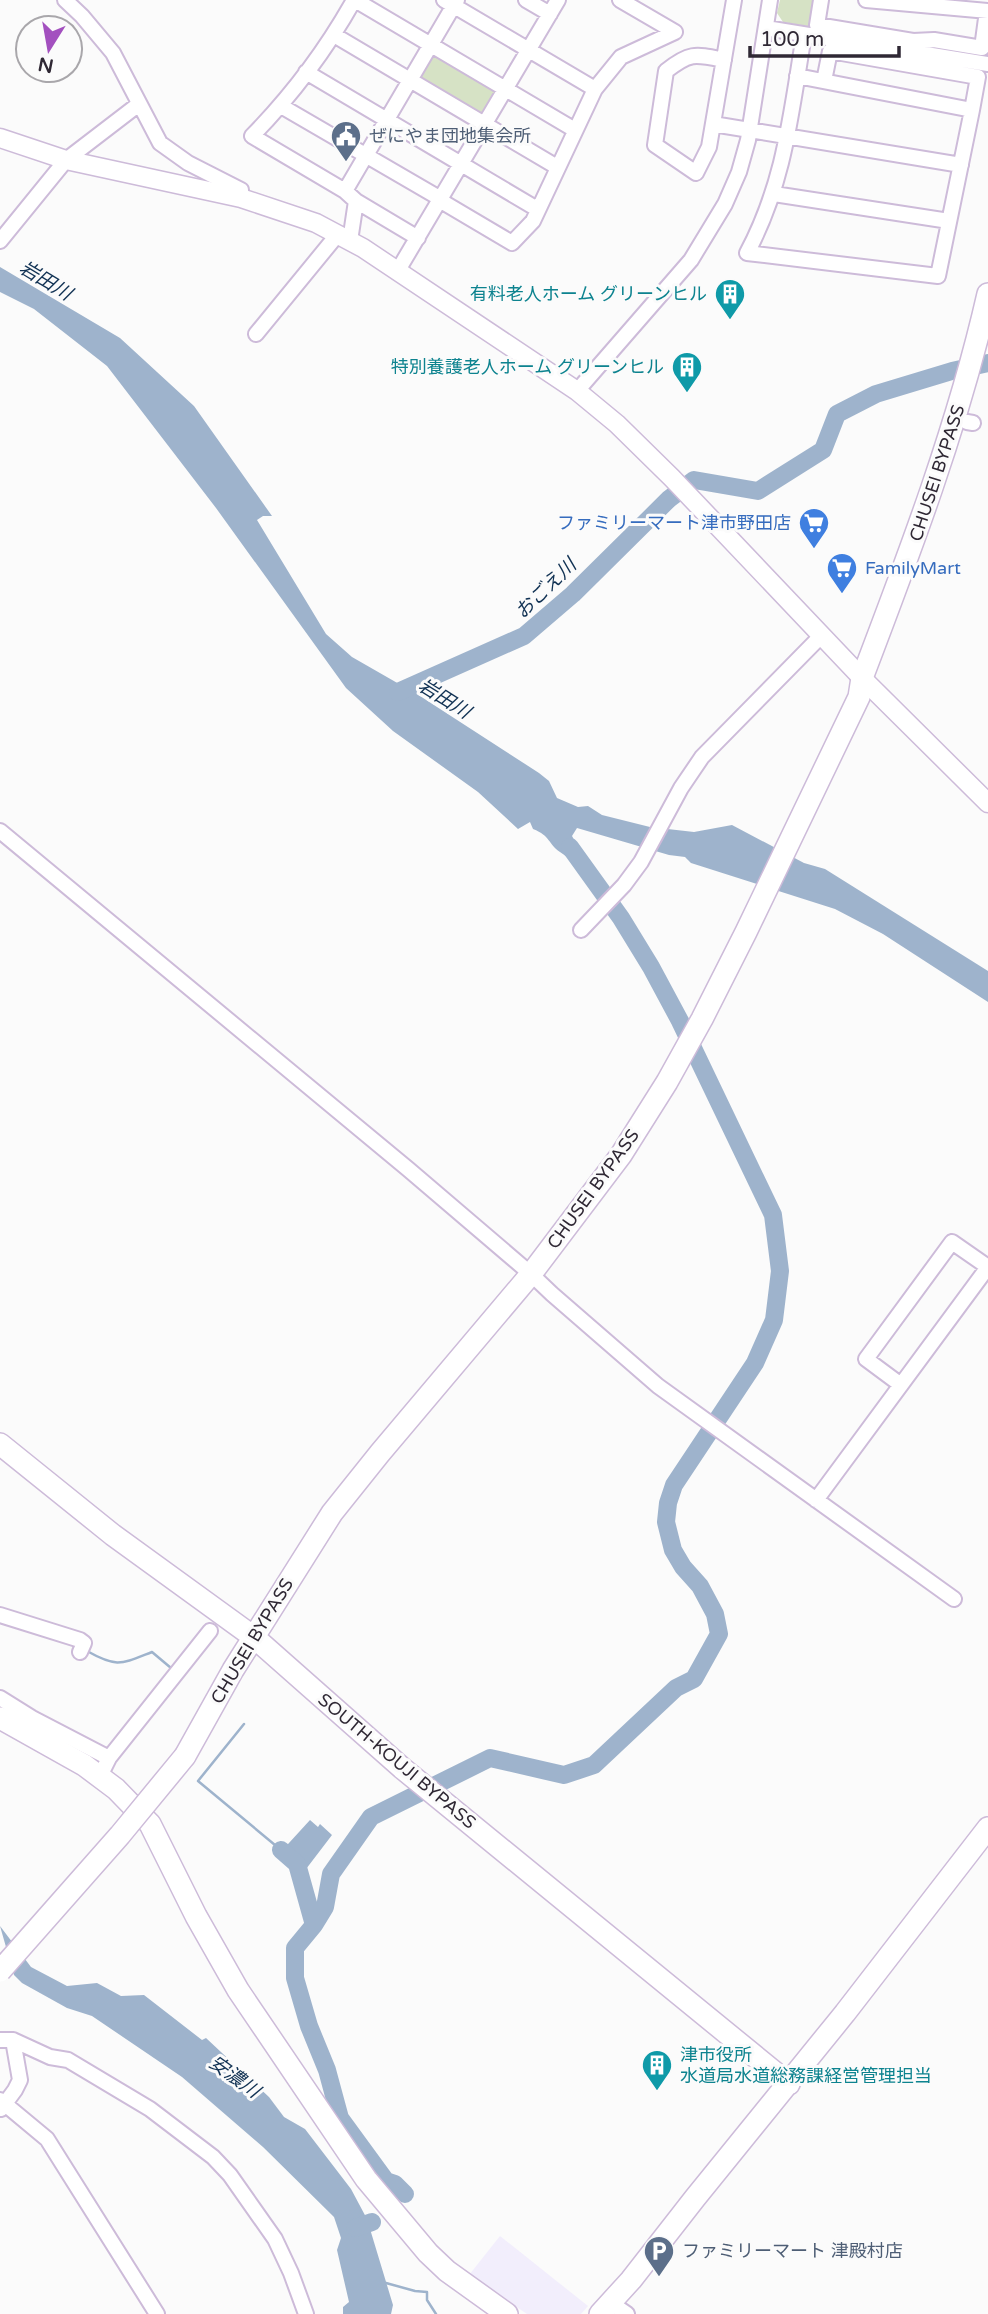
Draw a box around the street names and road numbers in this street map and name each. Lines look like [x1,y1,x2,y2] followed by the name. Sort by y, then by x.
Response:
[905,402,969,544] street label: CHUSEI BYPASS
[542,1125,644,1253] street label: CHUSEI BYPASS
[206,1574,298,1708] street label: CHUSEI BYPASS
[313,1688,481,1834] street label: SOUTH-KOUJI BYPASS

